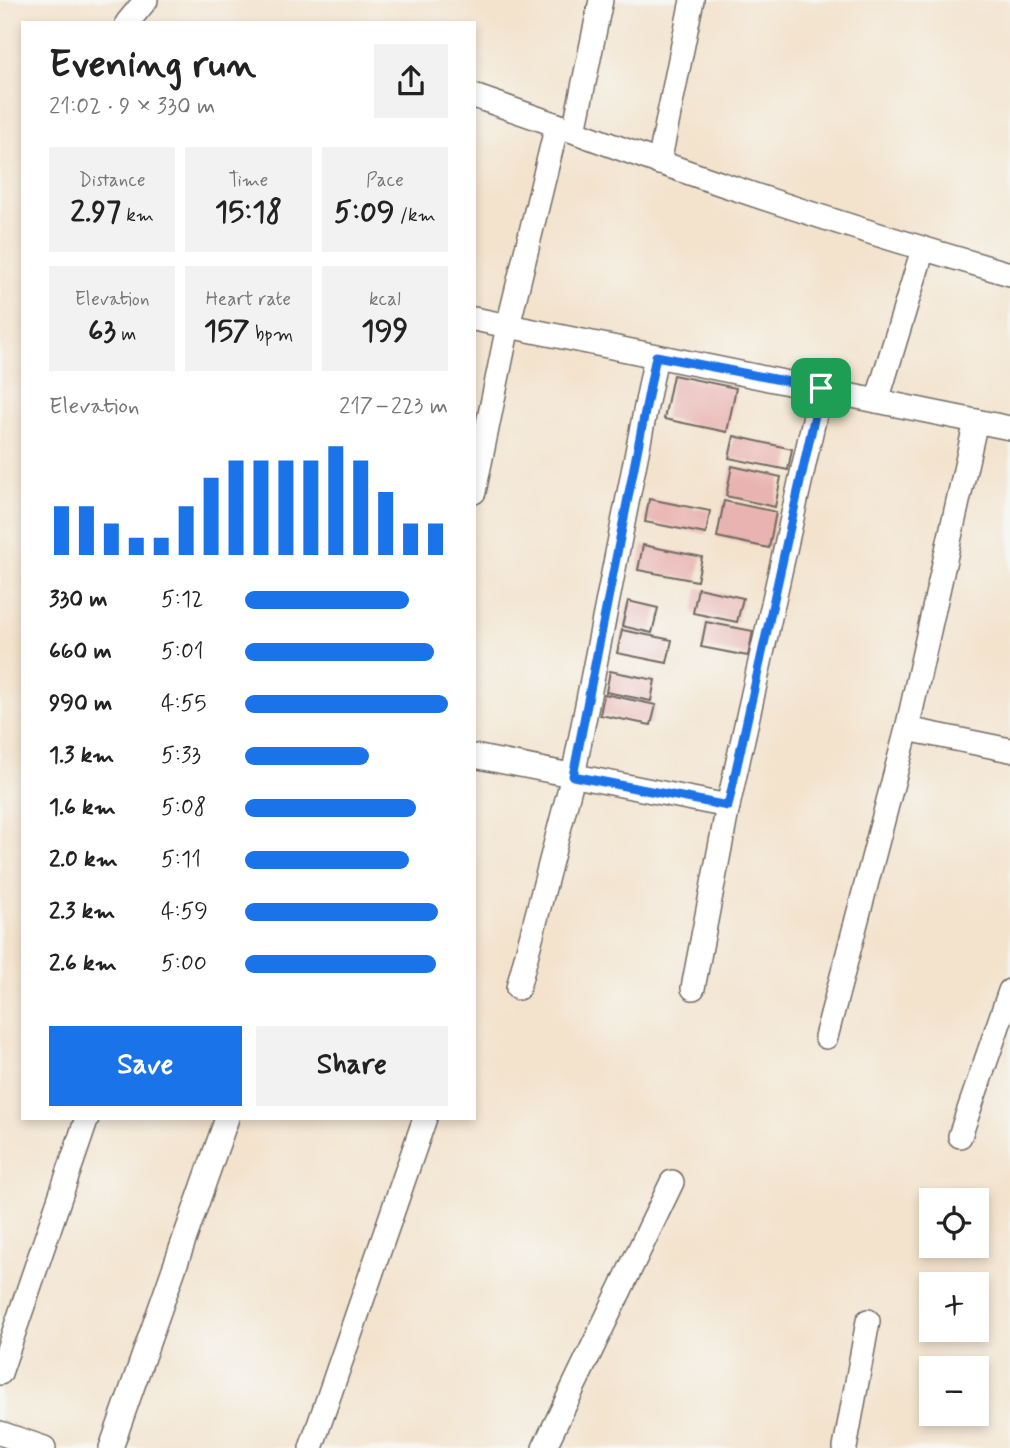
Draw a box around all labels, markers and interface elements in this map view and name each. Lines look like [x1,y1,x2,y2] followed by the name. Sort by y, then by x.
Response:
[49,41,256,90] text: Evening run
[374,44,448,118] button: share
[49,92,215,122] text: 21:02 · 9 × 330 m
[79,168,146,193] text: Distance
[229,168,268,193] text: Time
[366,168,404,193] text: Pace
[70,193,121,232] text: 2.97
[215,193,282,232] text: 15:18
[334,193,395,232] text: 5:09
[121,203,154,228] text: km
[395,203,436,228] text: /km
[75,287,150,312] text: Elevation
[206,287,291,312] text: Heart rate
[369,287,401,312] text: kcal
[88,312,116,351] text: 63
[204,312,250,351] text: 157
[361,312,408,351] text: 199
[116,322,136,347] text: m
[250,322,293,347] text: bpm
[791,358,851,418] pin
[802,369,840,407] icon: arrive
[49,392,140,422] text: Elevation
[339,392,448,422] text: 217–223 m
[49,585,107,615] text: 330 m
[161,585,203,615] text: 5:12
[49,637,112,667] text: 660 m
[161,637,204,667] text: 5:01
[49,689,112,719] text: 990 m
[161,689,207,719] text: 4:55
[49,741,114,771] text: 1.3 km
[161,741,201,771] text: 5:33
[49,793,116,823] text: 1.6 km
[161,793,206,823] text: 5:08
[49,845,118,875] text: 2.0 km
[161,845,201,875] text: 5:11
[49,897,115,927] text: 2.3 km
[161,897,208,927] text: 4:59
[49,949,117,979] text: 2.6 km
[161,949,207,979] text: 5:00
[49,1026,242,1106] button: Save
[256,1026,448,1106] button: Share
[919,1188,989,1426] map controls
[919,1188,989,1258] button: locate
[919,1272,989,1342] button: +
[919,1356,989,1426] button: −

